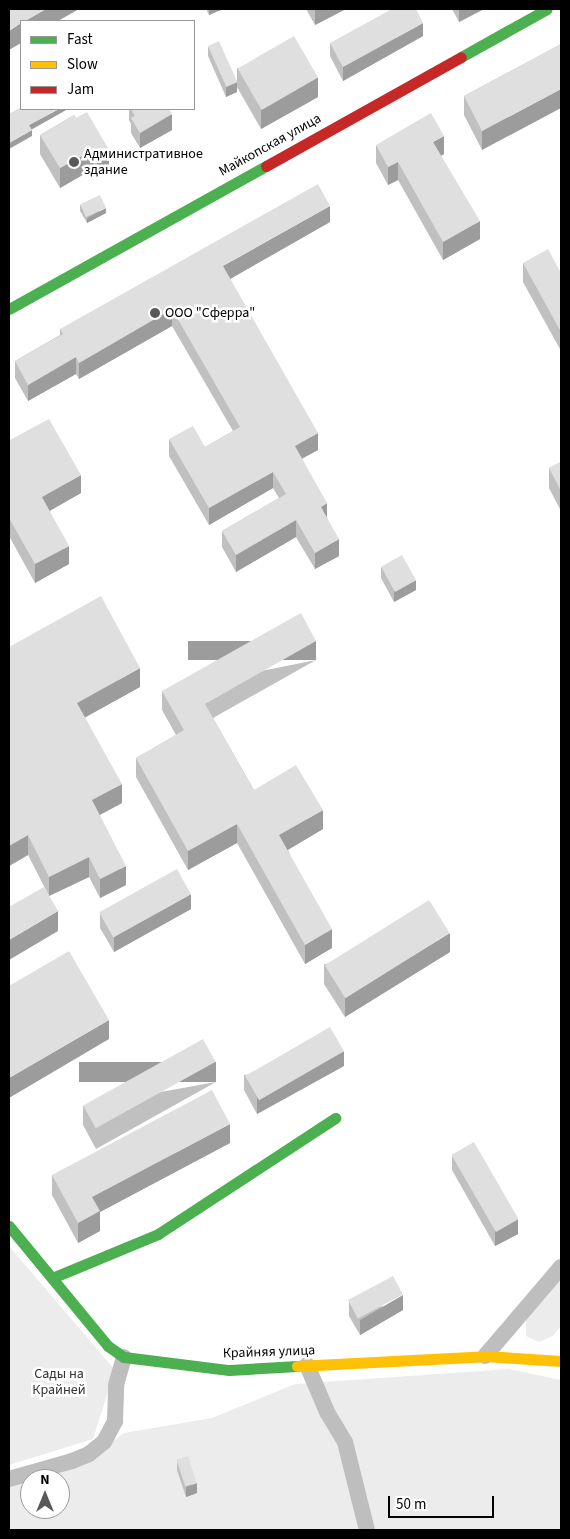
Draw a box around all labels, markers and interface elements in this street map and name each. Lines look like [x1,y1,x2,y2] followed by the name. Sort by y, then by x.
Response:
[20,20,195,110] legend
[67,29,93,50] text: Fast
[67,54,98,75] text: Slow
[67,79,94,100] text: Jam
[216,110,324,180] street label: Майкопская улица
[84,146,203,178] place label: Административное здание
[68,156,80,168] marker: Административное здание
[165,305,255,321] place label: ООО "Сферра"
[149,307,161,319] marker: ООО "Сферра"
[223,1342,315,1362] street label: Крайняя улица
[32,1366,86,1398] park label: Сады на Крайней
[20,1469,70,1519] north arrow
[40,1470,50,1490] text: N
[390,1486,496,1518] scale bar
[396,1494,426,1515] text: 50 m

